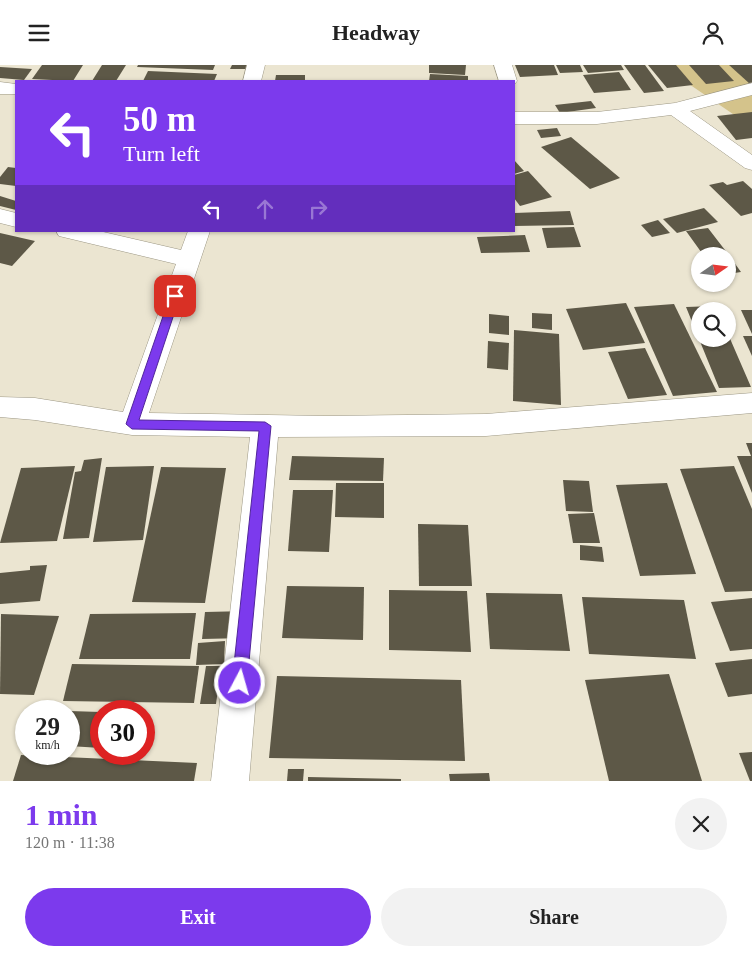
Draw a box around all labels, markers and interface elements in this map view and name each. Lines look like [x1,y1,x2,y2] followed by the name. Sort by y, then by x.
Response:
[25,19,53,47] icon: menu
[699,19,727,47] icon: person
[332,20,420,45] text: Headway
[40,100,105,165] icon: left
[123,100,196,139] text: 50 m
[123,141,200,166] text: Turn left
[198,195,226,223] icon: left
[251,195,279,223] icon: ahead
[304,195,332,223] icon: right
[691,247,736,293] north arrow
[691,247,736,347] map controls
[154,275,196,317] pin
[161,282,189,310] icon: arrive
[691,302,736,347] button: search
[213,656,265,708] position arrow
[90,700,155,765] speed limit sign: 30
[35,713,60,740] text: 29
[35,738,60,752] text: km/h
[25,798,98,831] text: 1 min
[675,798,727,850] button: close
[25,834,115,851] text: 120 m · 11:38
[25,888,371,946] button: Exit
[381,888,727,946] button: Share

